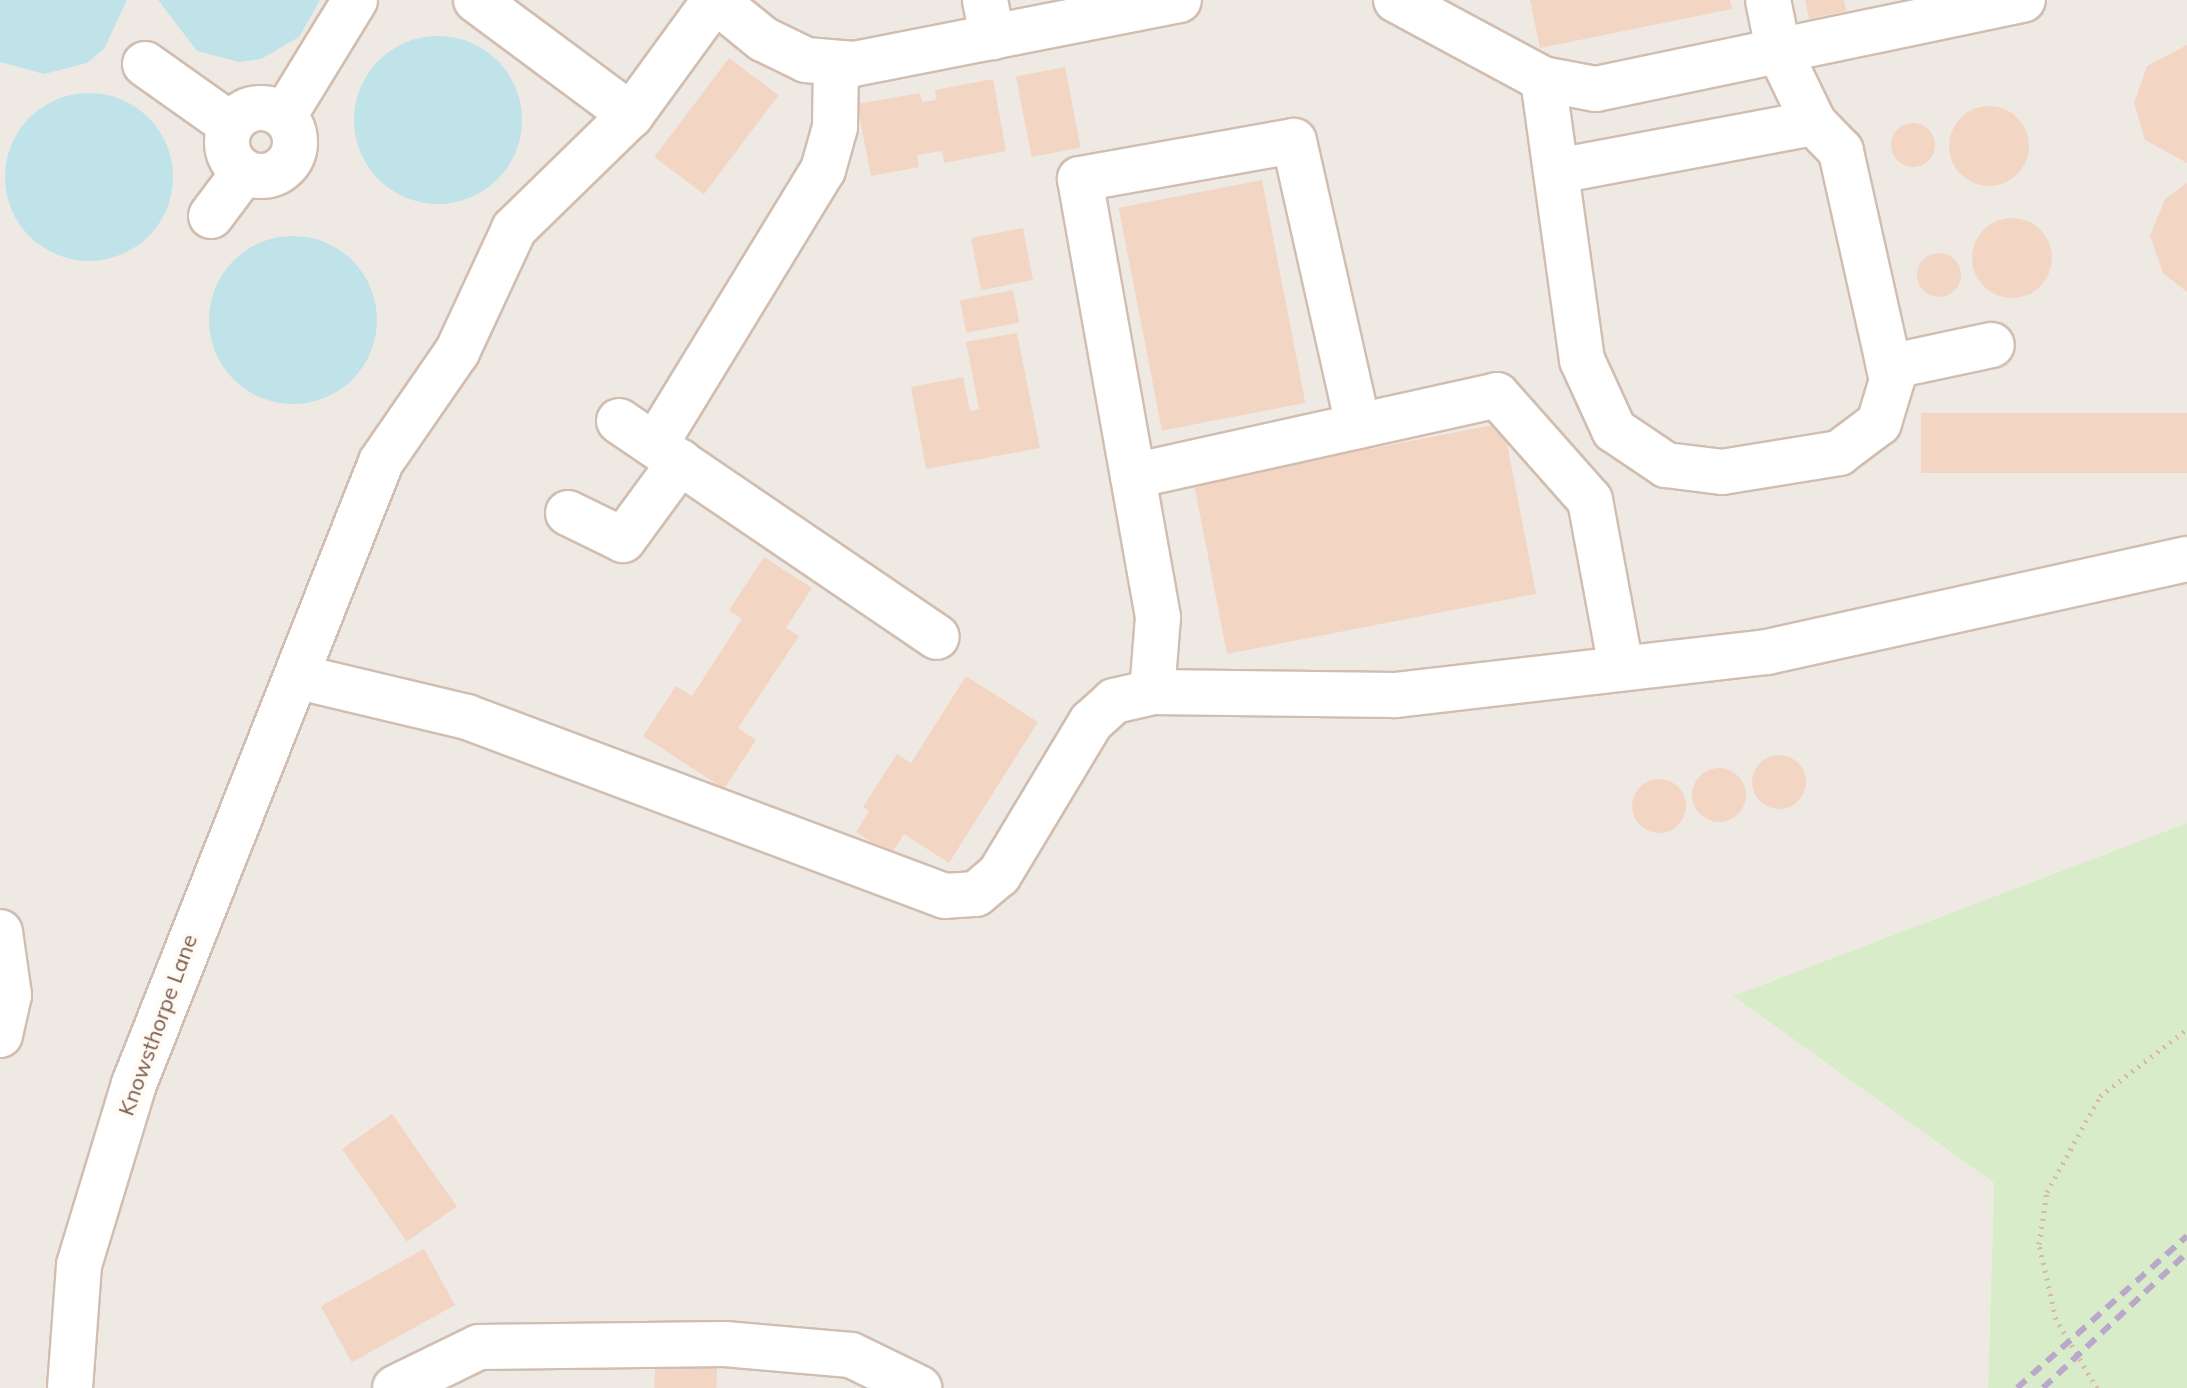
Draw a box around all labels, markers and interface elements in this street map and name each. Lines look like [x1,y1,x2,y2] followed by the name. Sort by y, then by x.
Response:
[113,931,203,1119] street label: Knowsthorpe Lane

